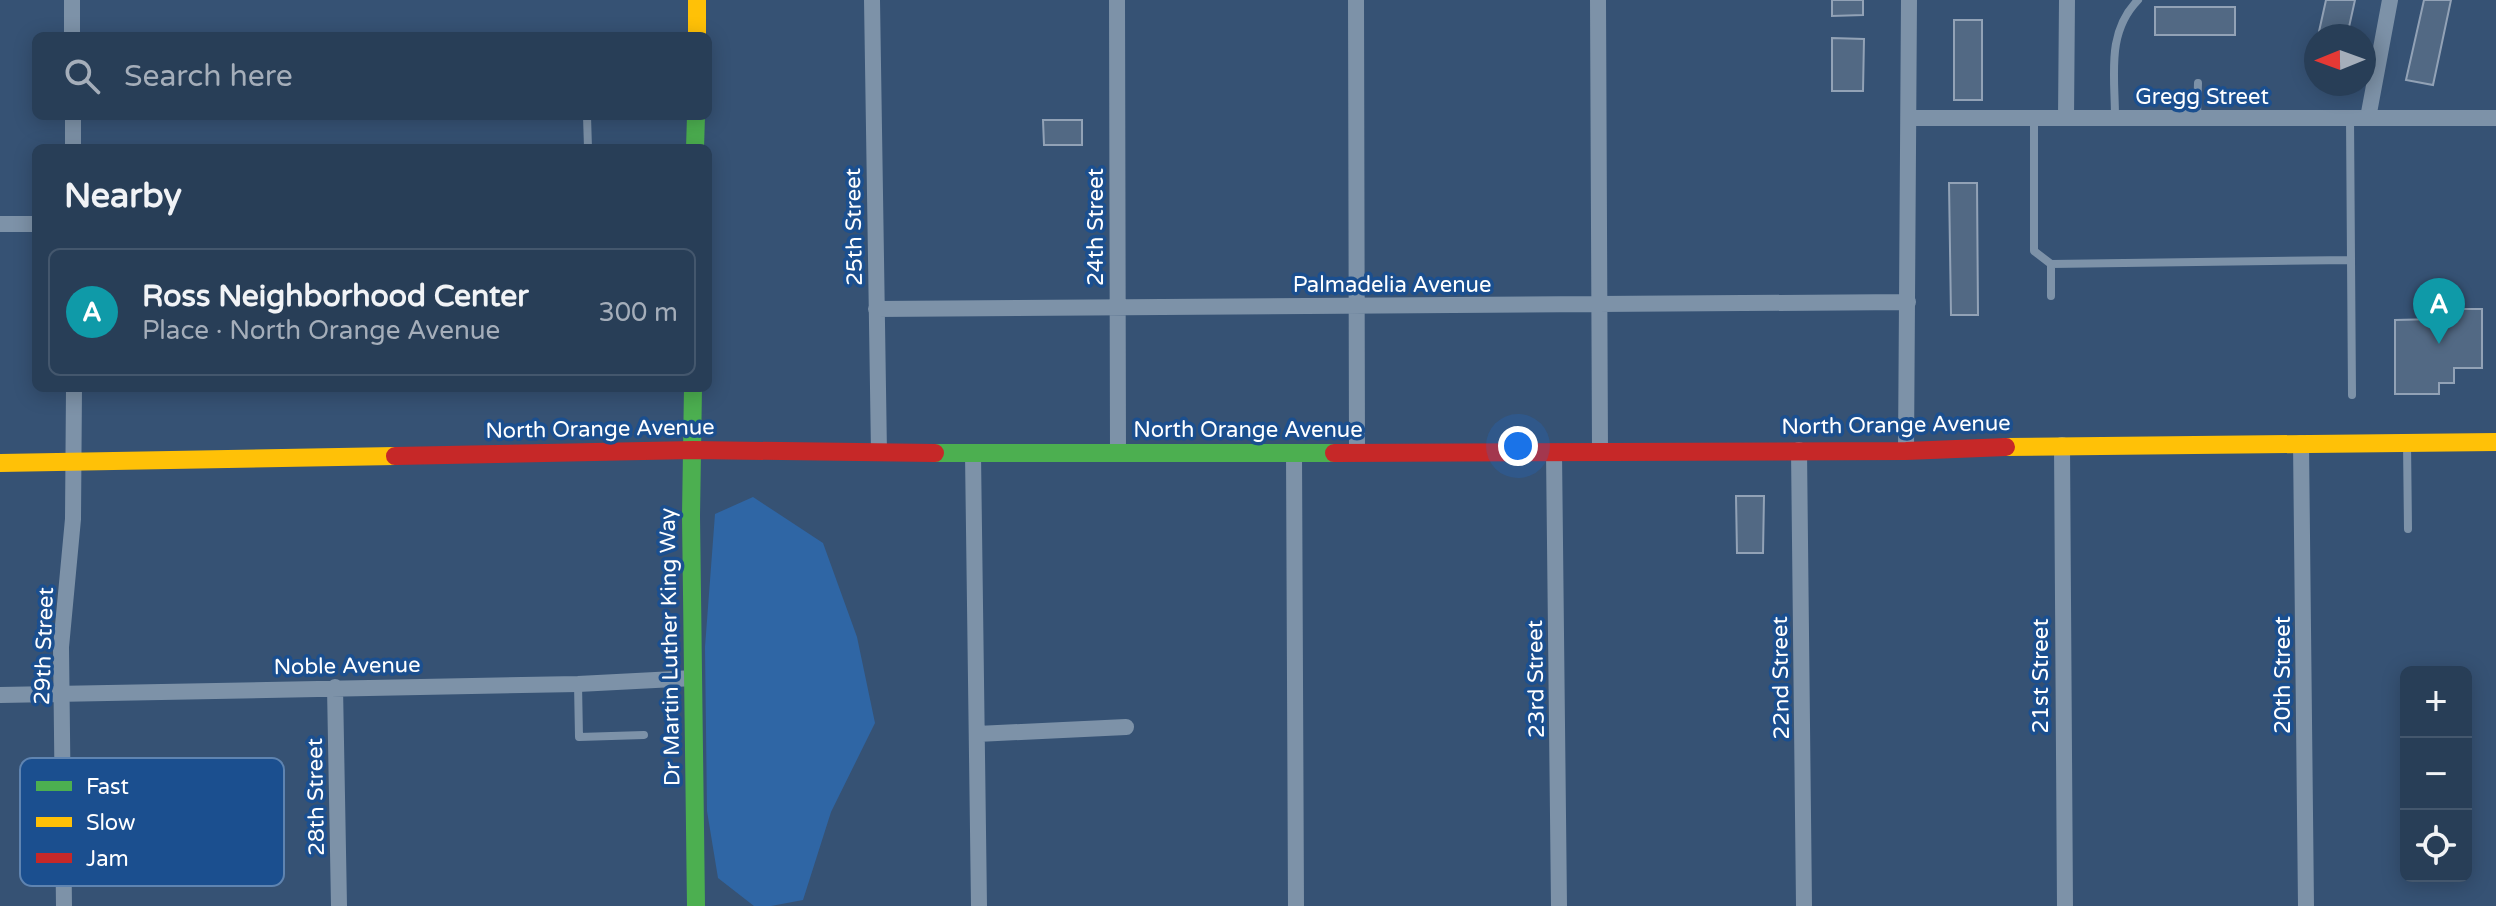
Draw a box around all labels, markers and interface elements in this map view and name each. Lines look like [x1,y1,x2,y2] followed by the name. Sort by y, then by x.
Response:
[2304,24,2376,96] north arrow
[32,32,712,120] search box
[60,54,104,98] icon: search
[124,58,293,95] text: Search here
[2135,84,2269,110] street label: Gregg Street
[840,168,868,286] street label: 25th Street
[1083,168,1109,286] street label: 24th Street
[64,176,182,217] text: Nearby
[1293,272,1491,298] street label: Palmadelia Avenue
[142,278,529,315] text: Ross Neighborhood Center
[2413,278,2465,344] pin: A
[82,297,102,328] text: A
[598,297,678,328] text: 300 m
[142,315,500,346] text: Place · North Orange Avenue
[1781,410,2011,440] street label: North Orange Avenue
[485,414,715,444] street label: North Orange Avenue
[1133,417,1363,443] street label: North Orange Avenue
[1498,426,1538,466] your location
[655,507,685,786] street label: Dr Martin Luther King Way
[29,587,59,705] street label: 29th Street
[1767,616,1795,740] street label: 22nd Street
[2270,616,2296,734] street label: 20th Street
[2028,618,2054,734] street label: 21st Street
[1522,620,1550,738] street label: 23rd Street
[273,652,421,680] street label: Noble Avenue
[2400,666,2472,882] map controls
[2400,666,2472,738] button: +
[302,738,330,856] street label: 28th Street
[2400,738,2472,810] button: −
[20,758,284,886] legend
[86,774,129,800] text: Fast
[86,810,136,836] text: Slow
[2400,810,2472,882] button: locate
[86,846,129,872] text: Jam

